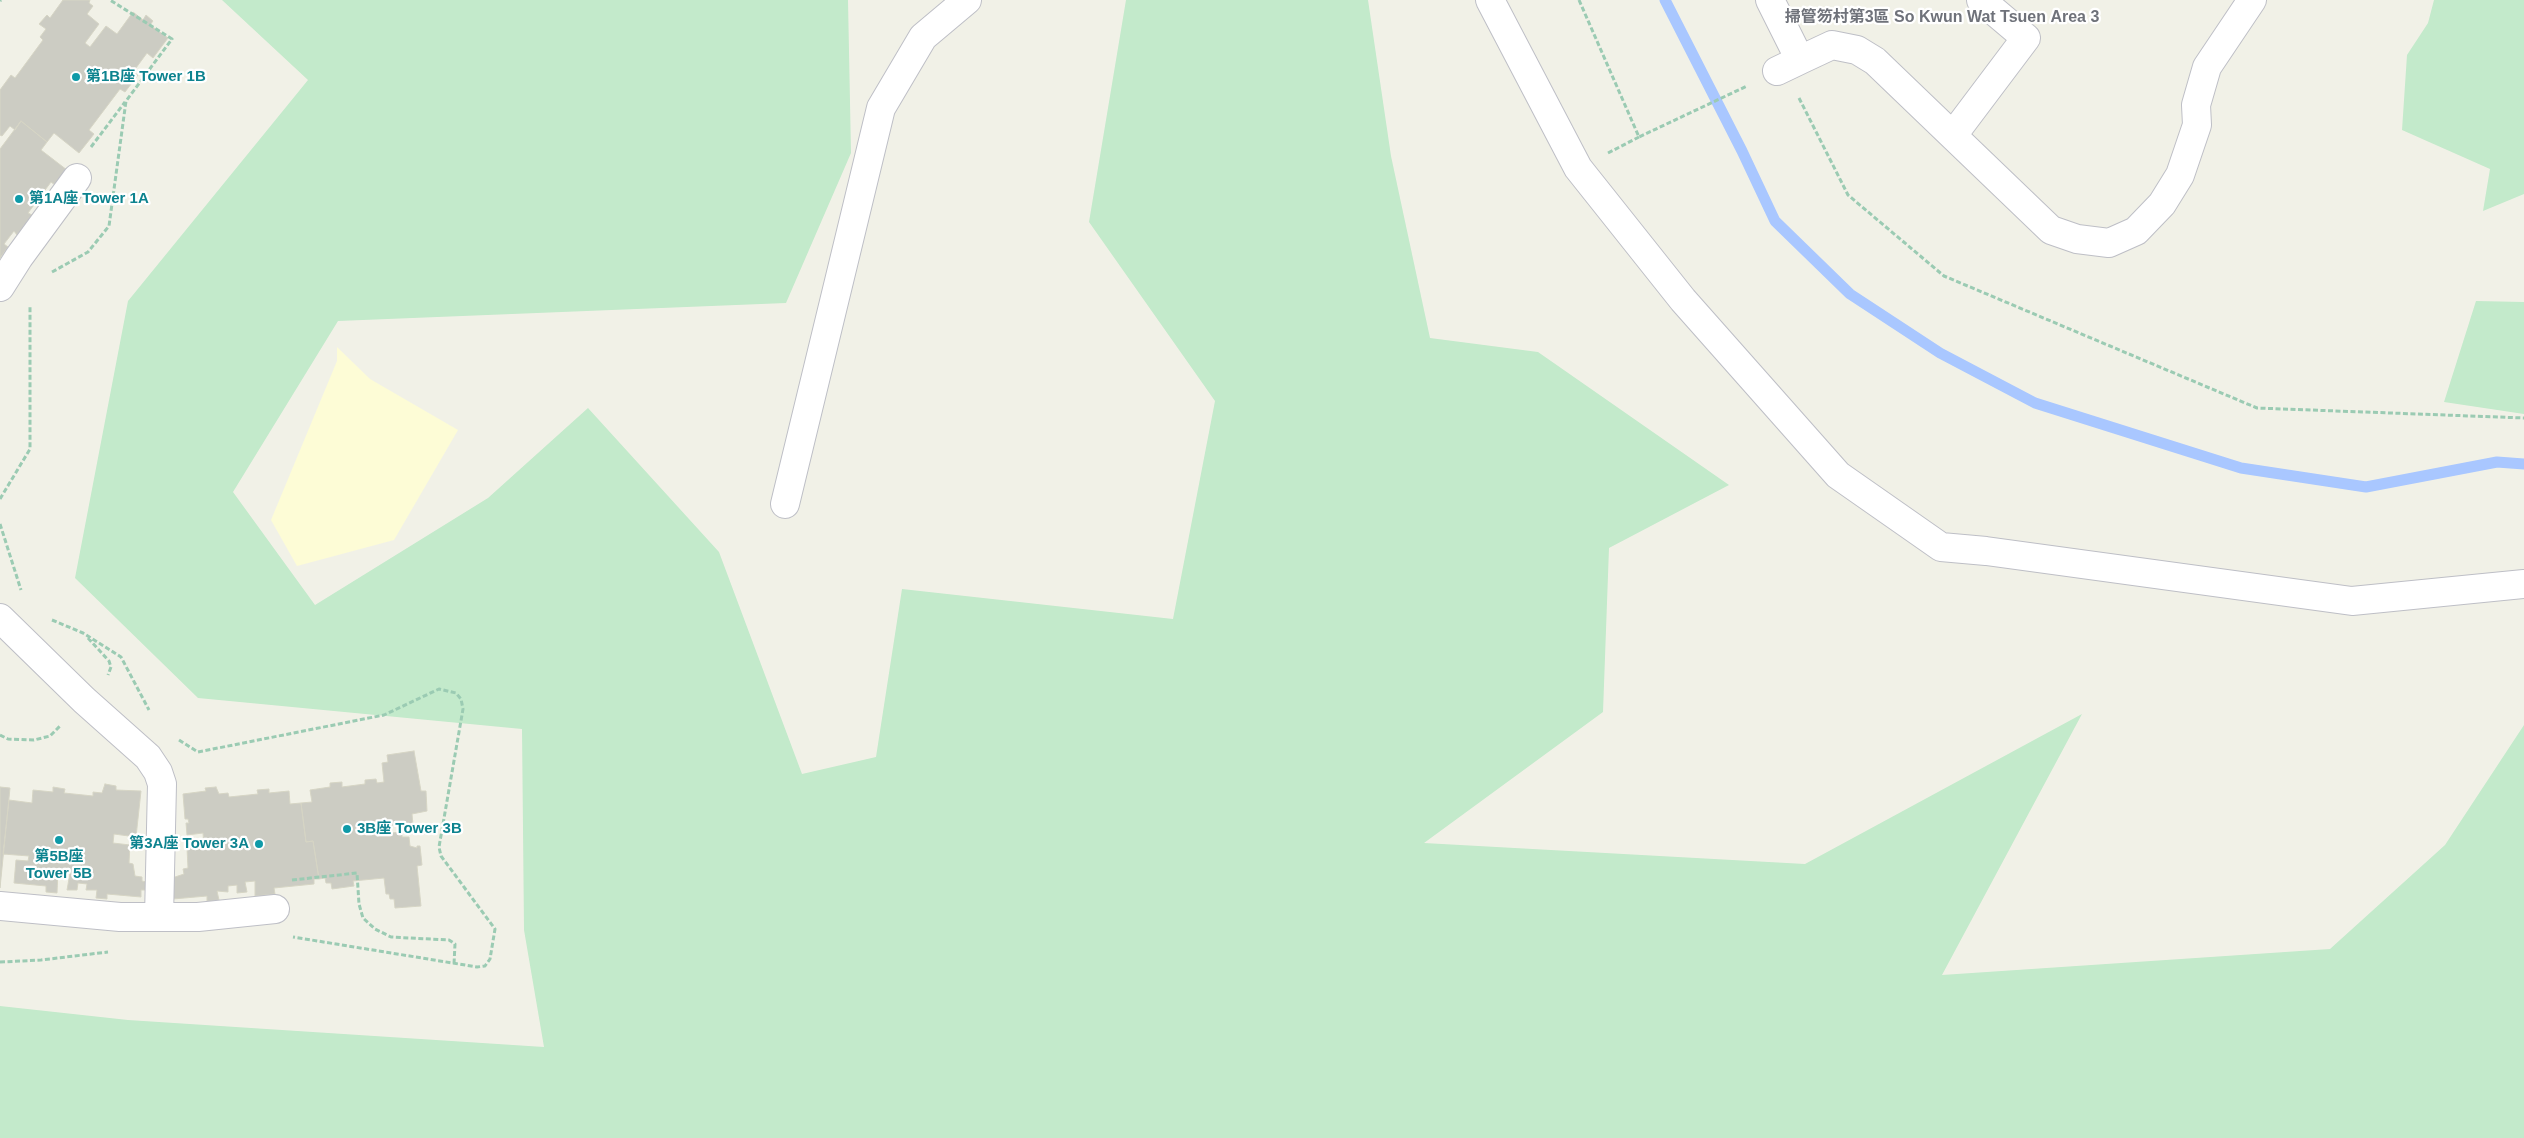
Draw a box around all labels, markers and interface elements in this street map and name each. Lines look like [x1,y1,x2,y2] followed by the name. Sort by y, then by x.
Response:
[1785,8,2099,28] district label: 掃管笏村第3區 So Kwun Wat Tsuen Area 3
[86,68,206,86] place label: 第1B座 Tower 1B
[70,71,82,83] marker: 第1B座 Tower 1B
[29,190,149,208] place label: 第1A座 Tower 1A
[13,193,25,205] marker: 第1A座 Tower 1A
[357,820,462,838] place label: 3B座 Tower 3B
[341,823,353,835] marker: 3B座 Tower 3B
[53,834,65,846] marker: 第5B座 Tower 5B
[129,835,249,853] place label: 第3A座 Tower 3A
[253,838,265,850] marker: 第3A座 Tower 3A
[26,848,92,883] place label: 第5B座 Tower 5B

